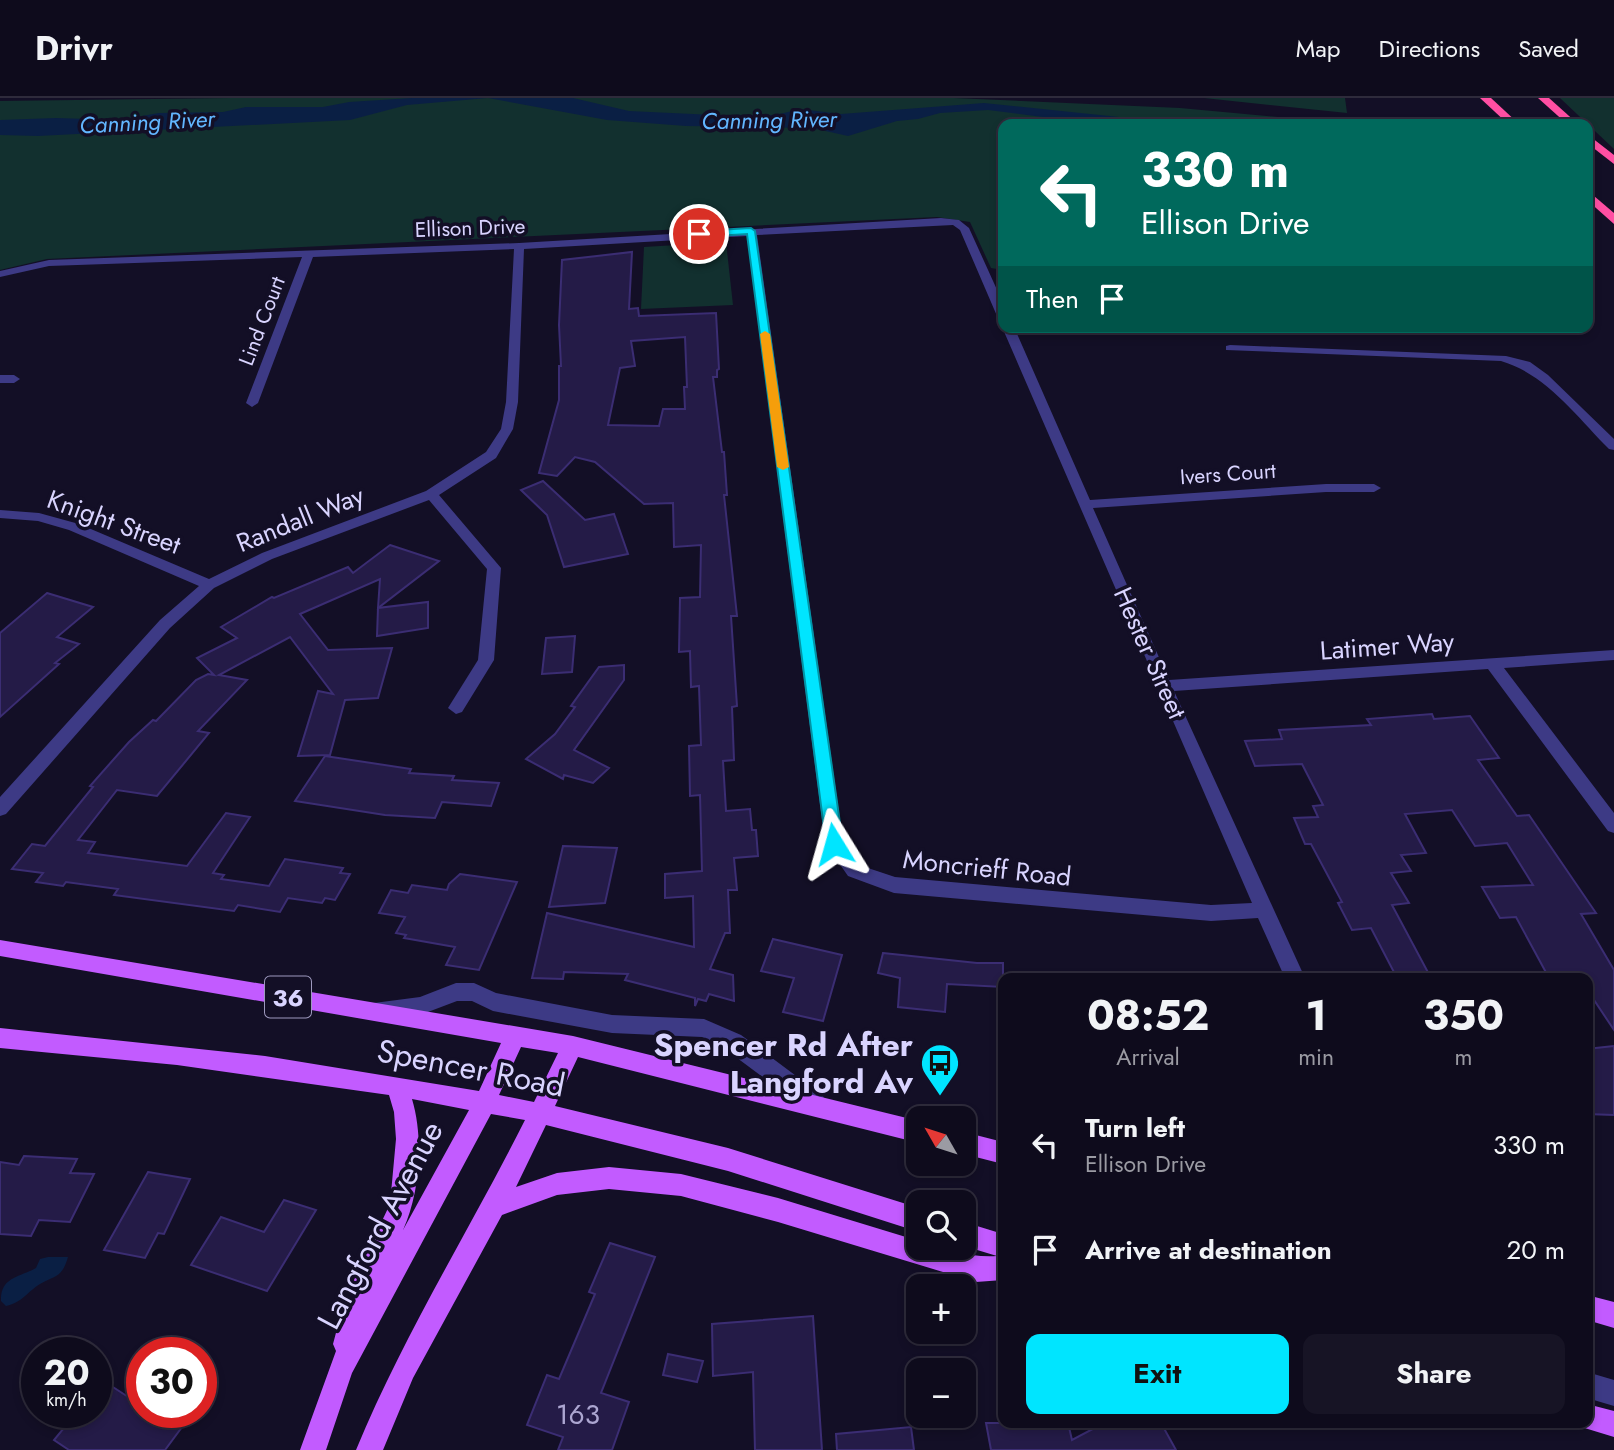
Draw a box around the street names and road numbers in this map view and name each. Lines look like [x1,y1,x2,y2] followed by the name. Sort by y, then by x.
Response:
[414,211,526,245] street label: Ellison Drive
[231,272,293,370] street label: Lind Court
[1179,456,1277,492] street label: Ivers Court
[230,476,370,562] street label: Randall Way
[42,480,187,564] street label: Knight Street
[1104,581,1196,726] street label: Hester Street
[1319,622,1456,670] street label: Latimer Way
[901,840,1073,896] street label: Moncrieff Road
[265,976,311,1017] road number: 36
[373,1027,569,1109] street label: Spencer Road
[306,1113,454,1337] street label: Langford Avenue

